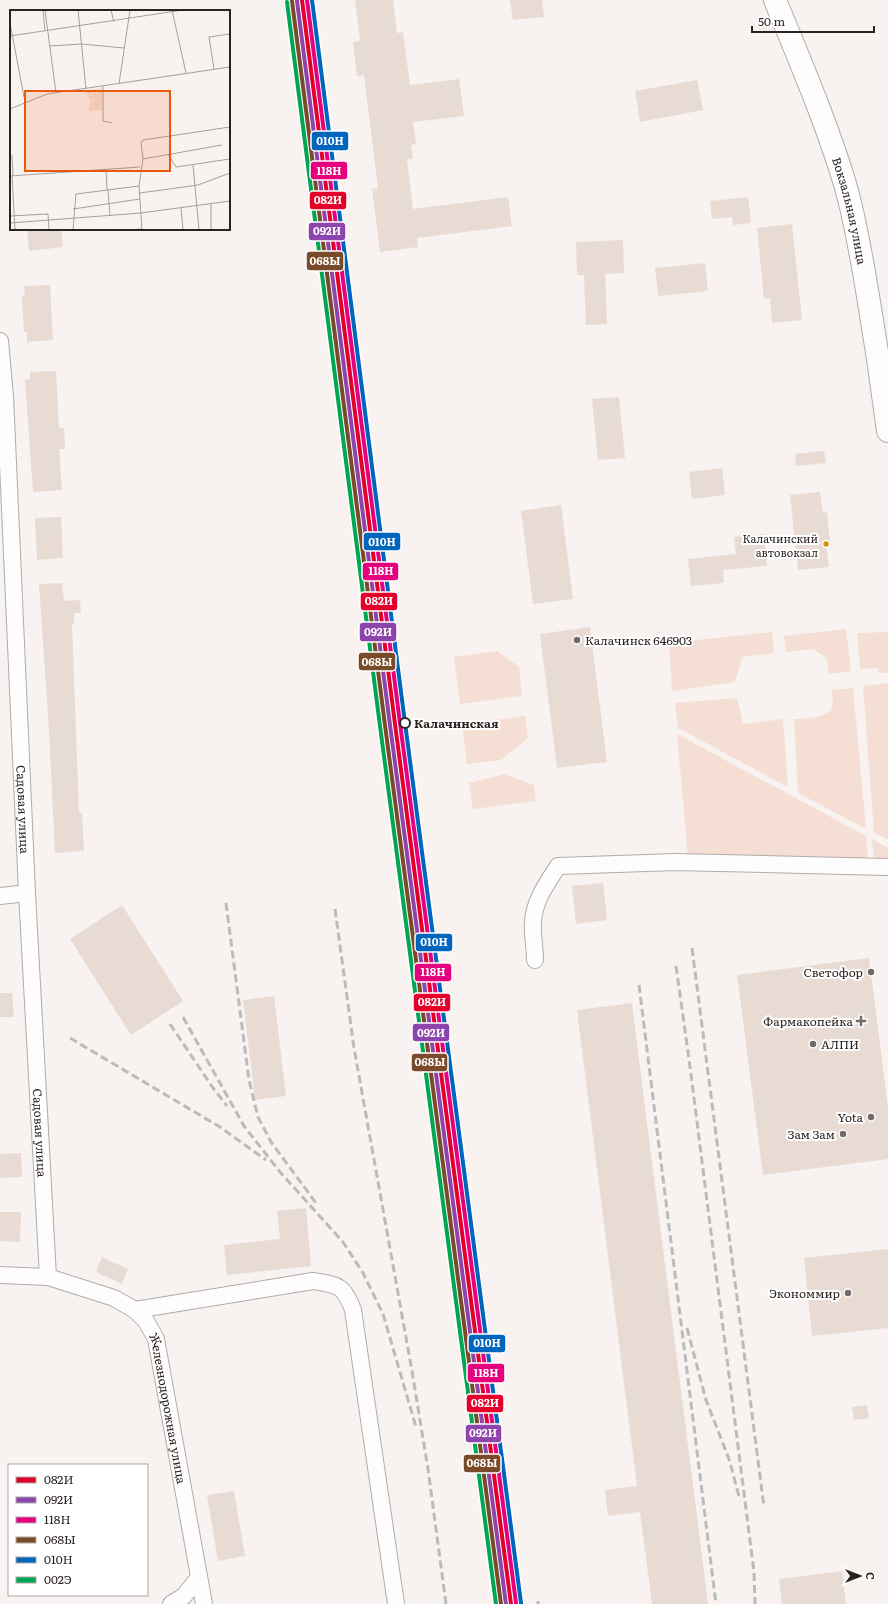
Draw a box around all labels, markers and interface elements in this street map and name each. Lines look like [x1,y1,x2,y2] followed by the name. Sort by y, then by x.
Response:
[752,8,874,34] scale bar
[10,10,230,230] inset map
[758,12,785,30] text: 50 m
[311,131,349,151] line badge: 010Н
[316,132,344,148] text: 010Н
[828,155,872,266] street label: Вокзальная улица
[310,161,348,180] line badge: 118Н
[317,162,341,178] text: 118Н
[309,191,347,210] line badge: 082И
[314,191,342,207] text: 082И
[308,222,346,241] line badge: 092И
[313,222,341,238] text: 092И
[306,251,344,271] line badge: 068Ы
[310,252,340,268] text: 068Ы
[743,530,818,560] place label: Калачинский автовокзал
[363,532,401,551] line badge: 010Н
[368,533,396,549] text: 010Н
[821,539,831,549] marker: Калачинский автовокзал
[362,562,399,581] line badge: 118Н
[369,562,393,578] text: 118Н
[360,592,398,611] line badge: 082И
[365,592,393,608] text: 082И
[359,622,397,642] line badge: 092И
[364,623,392,639] text: 092И
[585,631,692,649] place label: Калачинск 646903
[572,635,582,645] marker: Калачинск 646903
[358,652,396,671] line badge: 068Ы
[362,653,392,669] text: 068Ы
[414,714,499,732] place label: Калачинская
[399,717,411,729] marker: Калачинская
[12,765,34,855] street label: Садовая улица
[415,933,453,952] line badge: 010Н
[420,933,448,949] text: 010Н
[414,963,452,982] line badge: 118Н
[421,963,445,979] text: 118Н
[804,963,863,981] place label: Светофор
[866,967,876,977] marker: Светофор
[413,993,451,1012] line badge: 082И
[418,993,446,1009] text: 082И
[763,1012,854,1030] place label: Фармакопейка
[856,1016,866,1026] marker: Фармакопейка
[412,1023,450,1042] line badge: 092И
[417,1024,445,1040] text: 092И
[821,1035,859,1053] place label: АЛПИ
[808,1039,818,1049] marker: АЛПИ
[411,1053,448,1072] line badge: 068Ы
[415,1053,445,1069] text: 068Ы
[29,1088,52,1178] street label: Садовая улица
[837,1108,864,1126] place label: Yota
[866,1112,876,1122] marker: Yota
[787,1125,835,1143] place label: Зам Зам
[838,1129,848,1139] marker: Зам Зам
[769,1284,840,1302] place label: Экономмир
[843,1288,853,1298] marker: Экономмир
[145,1329,191,1486] street label: Железнодорожная улица
[468,1334,506,1353] line badge: 010Н
[473,1334,501,1350] text: 010Н
[467,1363,505,1383] line badge: 118Н
[474,1364,498,1380] text: 118Н
[466,1394,504,1413] line badge: 082И
[471,1394,499,1410] text: 082И
[465,1424,502,1443] line badge: 092И
[469,1424,497,1440] text: 092И
[463,1454,501,1473] line badge: 068Ы
[467,1454,497,1470] text: 068Ы
[8,1464,148,1596] legend
[44,1470,74,1488] text: 082И
[44,1490,73,1508] text: 092И
[44,1510,70,1528] text: 118Н
[44,1530,76,1548] text: 068Ы
[44,1550,73,1568] text: 010Н
[840,1556,880,1596] north arrow
[44,1570,72,1588] text: 002Э
[863,1572,879,1580] text: С

